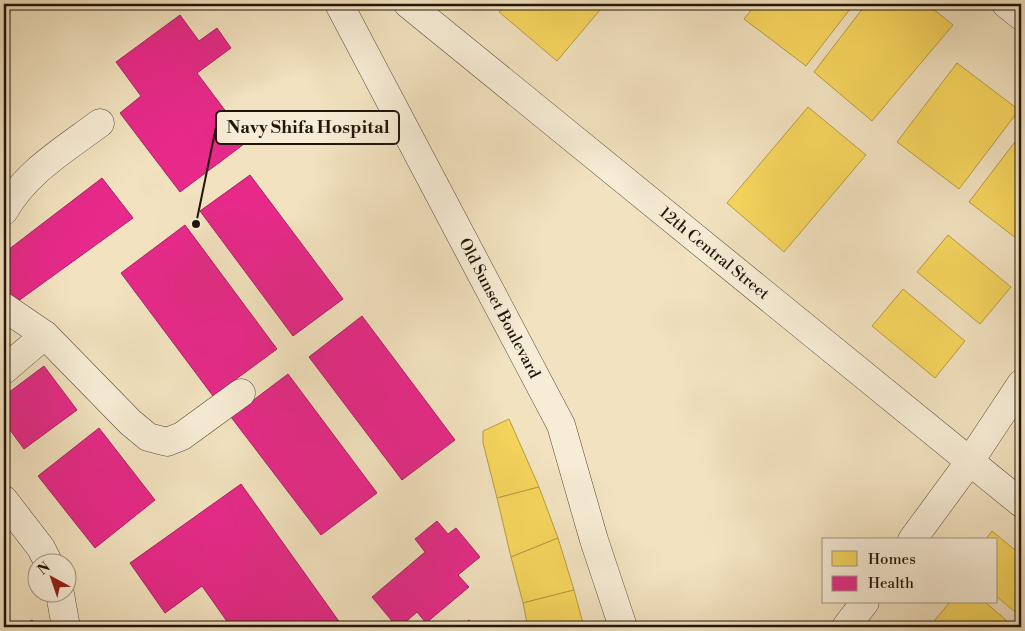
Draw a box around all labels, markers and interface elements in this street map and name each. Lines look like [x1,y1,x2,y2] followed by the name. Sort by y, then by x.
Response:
[216,111,399,144] callout: Navy Shifa Hospital
[226,116,390,139] text: Navy Shifa Hospital
[655,203,774,304] street label: 12th Central Street
[454,235,545,382] street label: Old Sunset Boulevard
[822,538,998,604] legend
[868,550,916,569] text: Homes
[28,554,78,604] north arrow
[34,558,54,579] text: N
[868,574,914,593] text: Health

